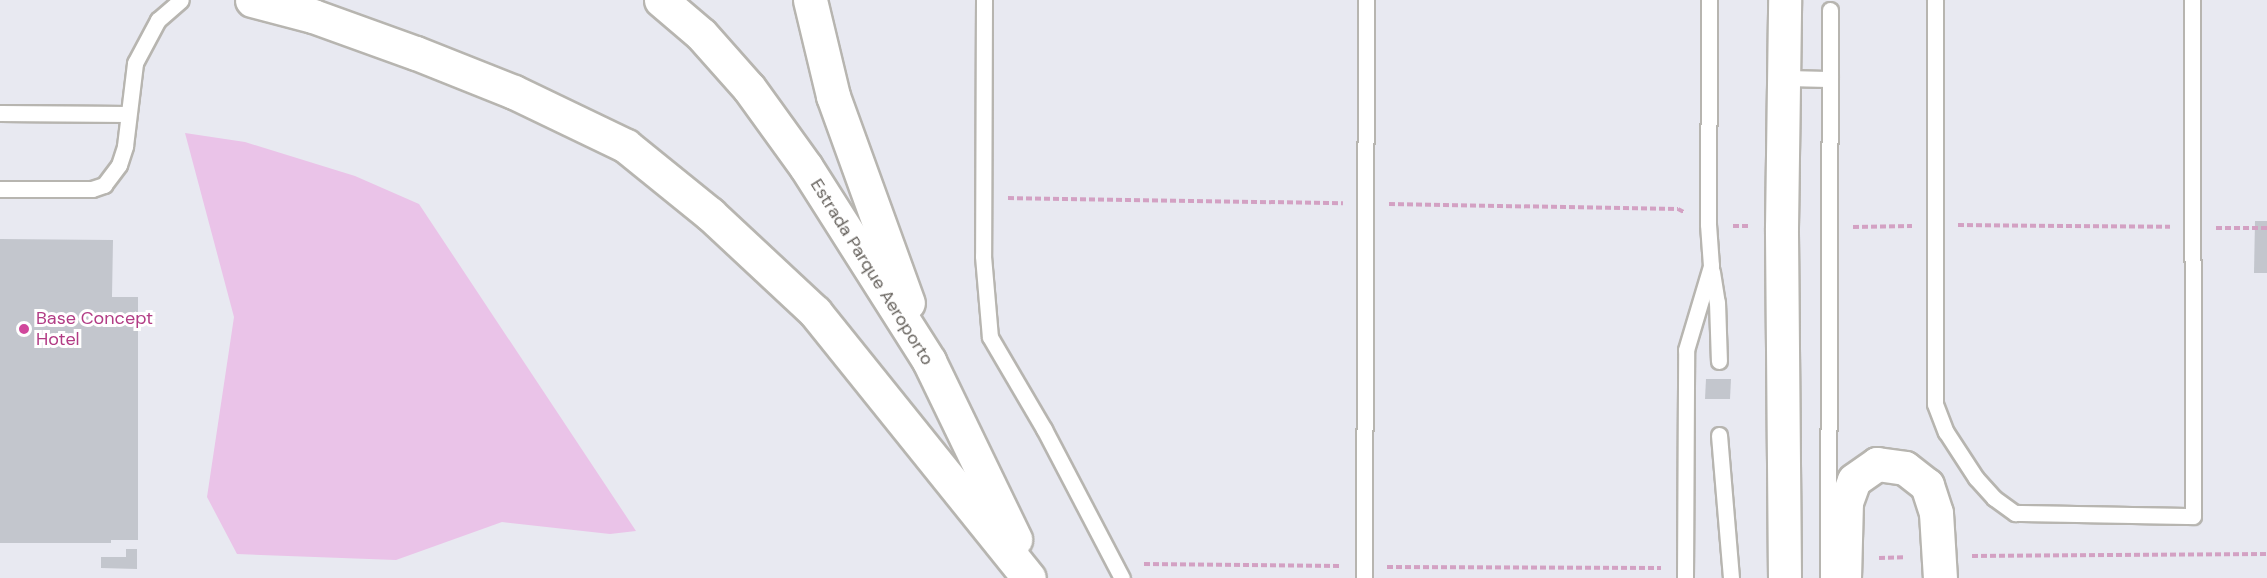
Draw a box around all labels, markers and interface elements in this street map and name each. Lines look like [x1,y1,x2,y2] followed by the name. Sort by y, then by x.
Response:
[806,175,938,369] street label: Estrada Parque Aeroporto
[36,308,153,350] place label: Base Concept Hotel
[17,322,31,336] marker: Base Concept Hotel

